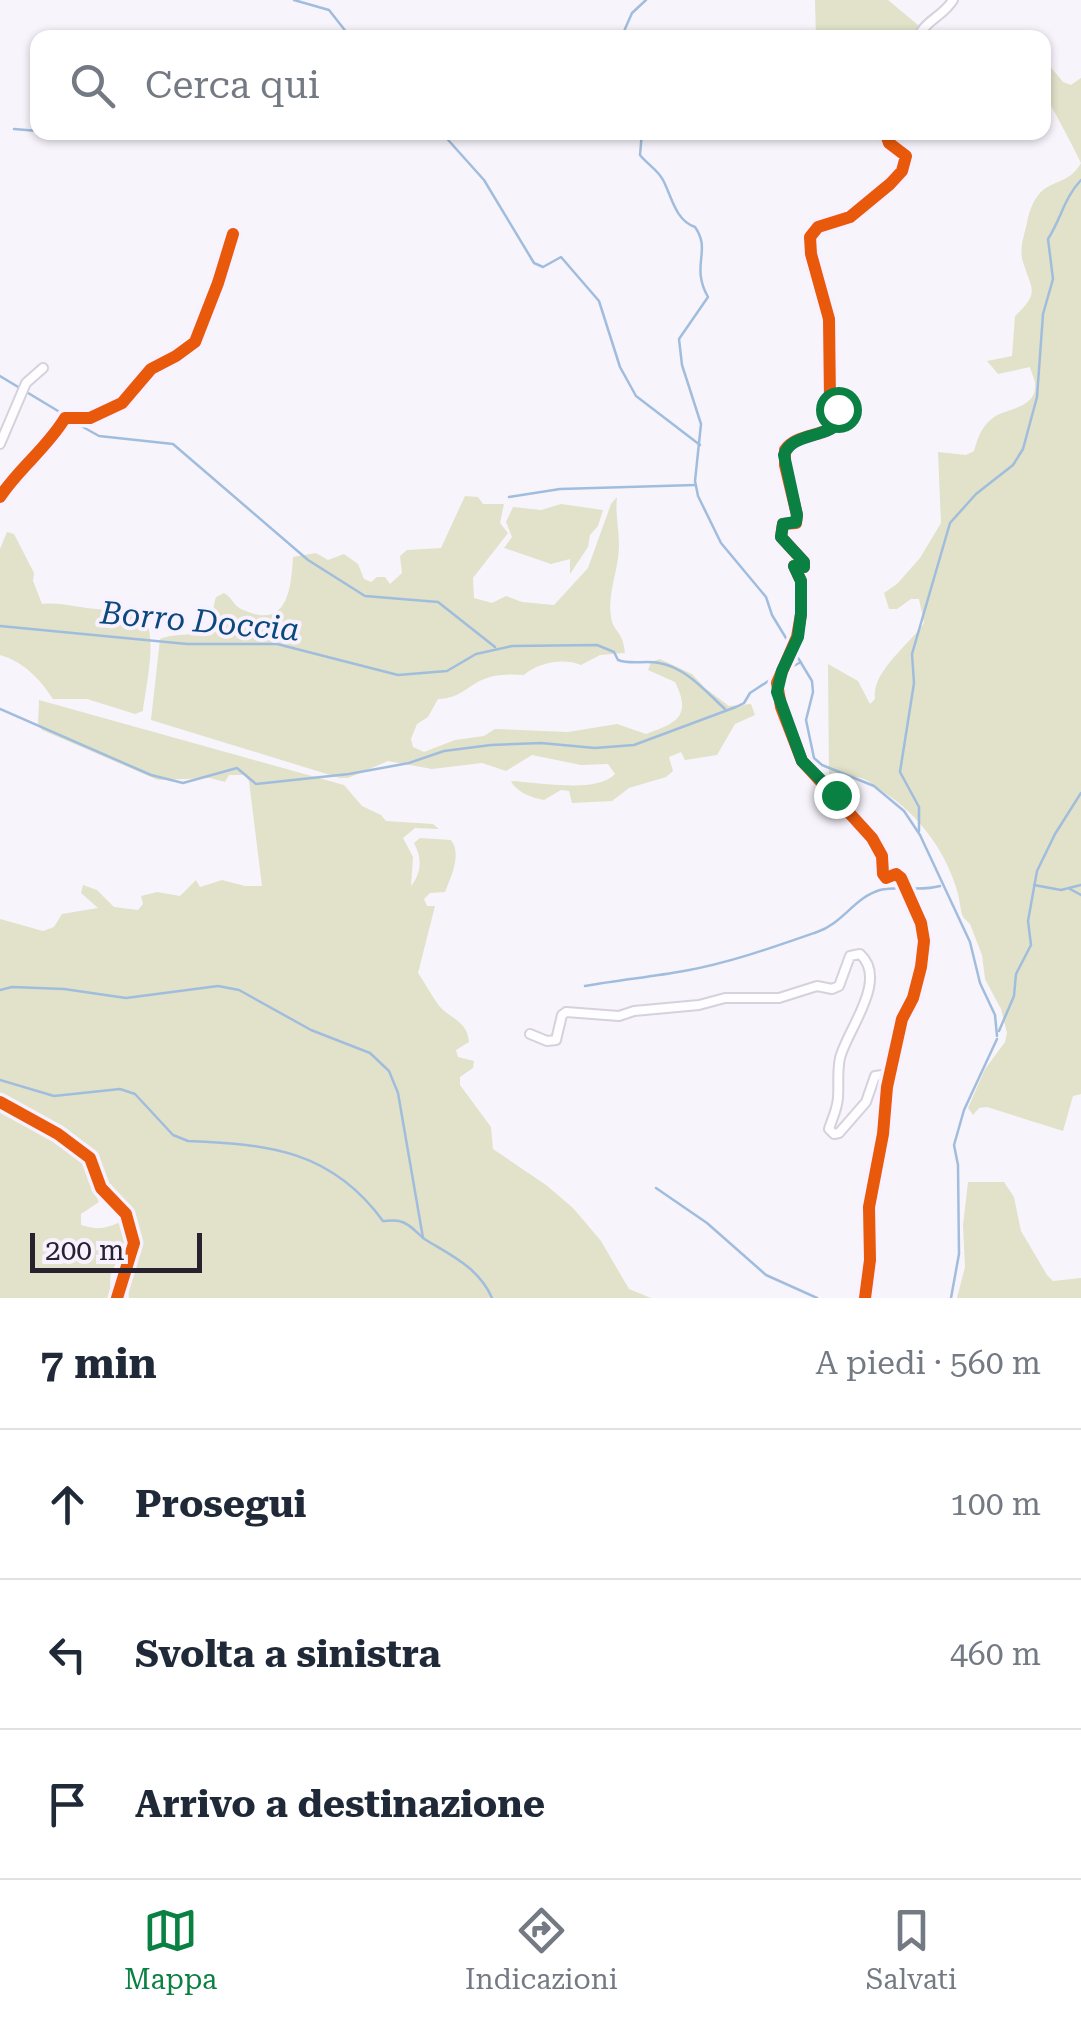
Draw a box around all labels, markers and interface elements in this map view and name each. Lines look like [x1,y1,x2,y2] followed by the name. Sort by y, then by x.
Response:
[30,30,1051,140] search box
[65,58,120,113] icon: search
[145,63,320,107] text: Cerca qui
[816,387,862,433] route start
[98,593,301,649] water label: Borro Doccia
[814,773,860,819] route end
[30,1228,202,1272] scale bar
[45,1234,125,1267] text: 200 m
[40,1339,157,1388] text: 7 min
[816,1344,1041,1382] text: A piedi · 560 m
[40,1477,95,1532] icon: ahead
[135,1482,306,1526] text: Prosegui
[950,1485,1041,1523] text: 100 m
[40,1627,95,1682] icon: left
[135,1632,441,1676] text: Svolta a sinistra
[950,1635,1041,1673] text: 460 m
[40,1777,95,1832] icon: arrive
[135,1782,545,1826] text: Arrivo a destinazione
[124,1903,217,1996] tab: Mappa
[465,1903,618,1996] tab: Indicazioni
[866,1903,957,1996] tab: Salvati

